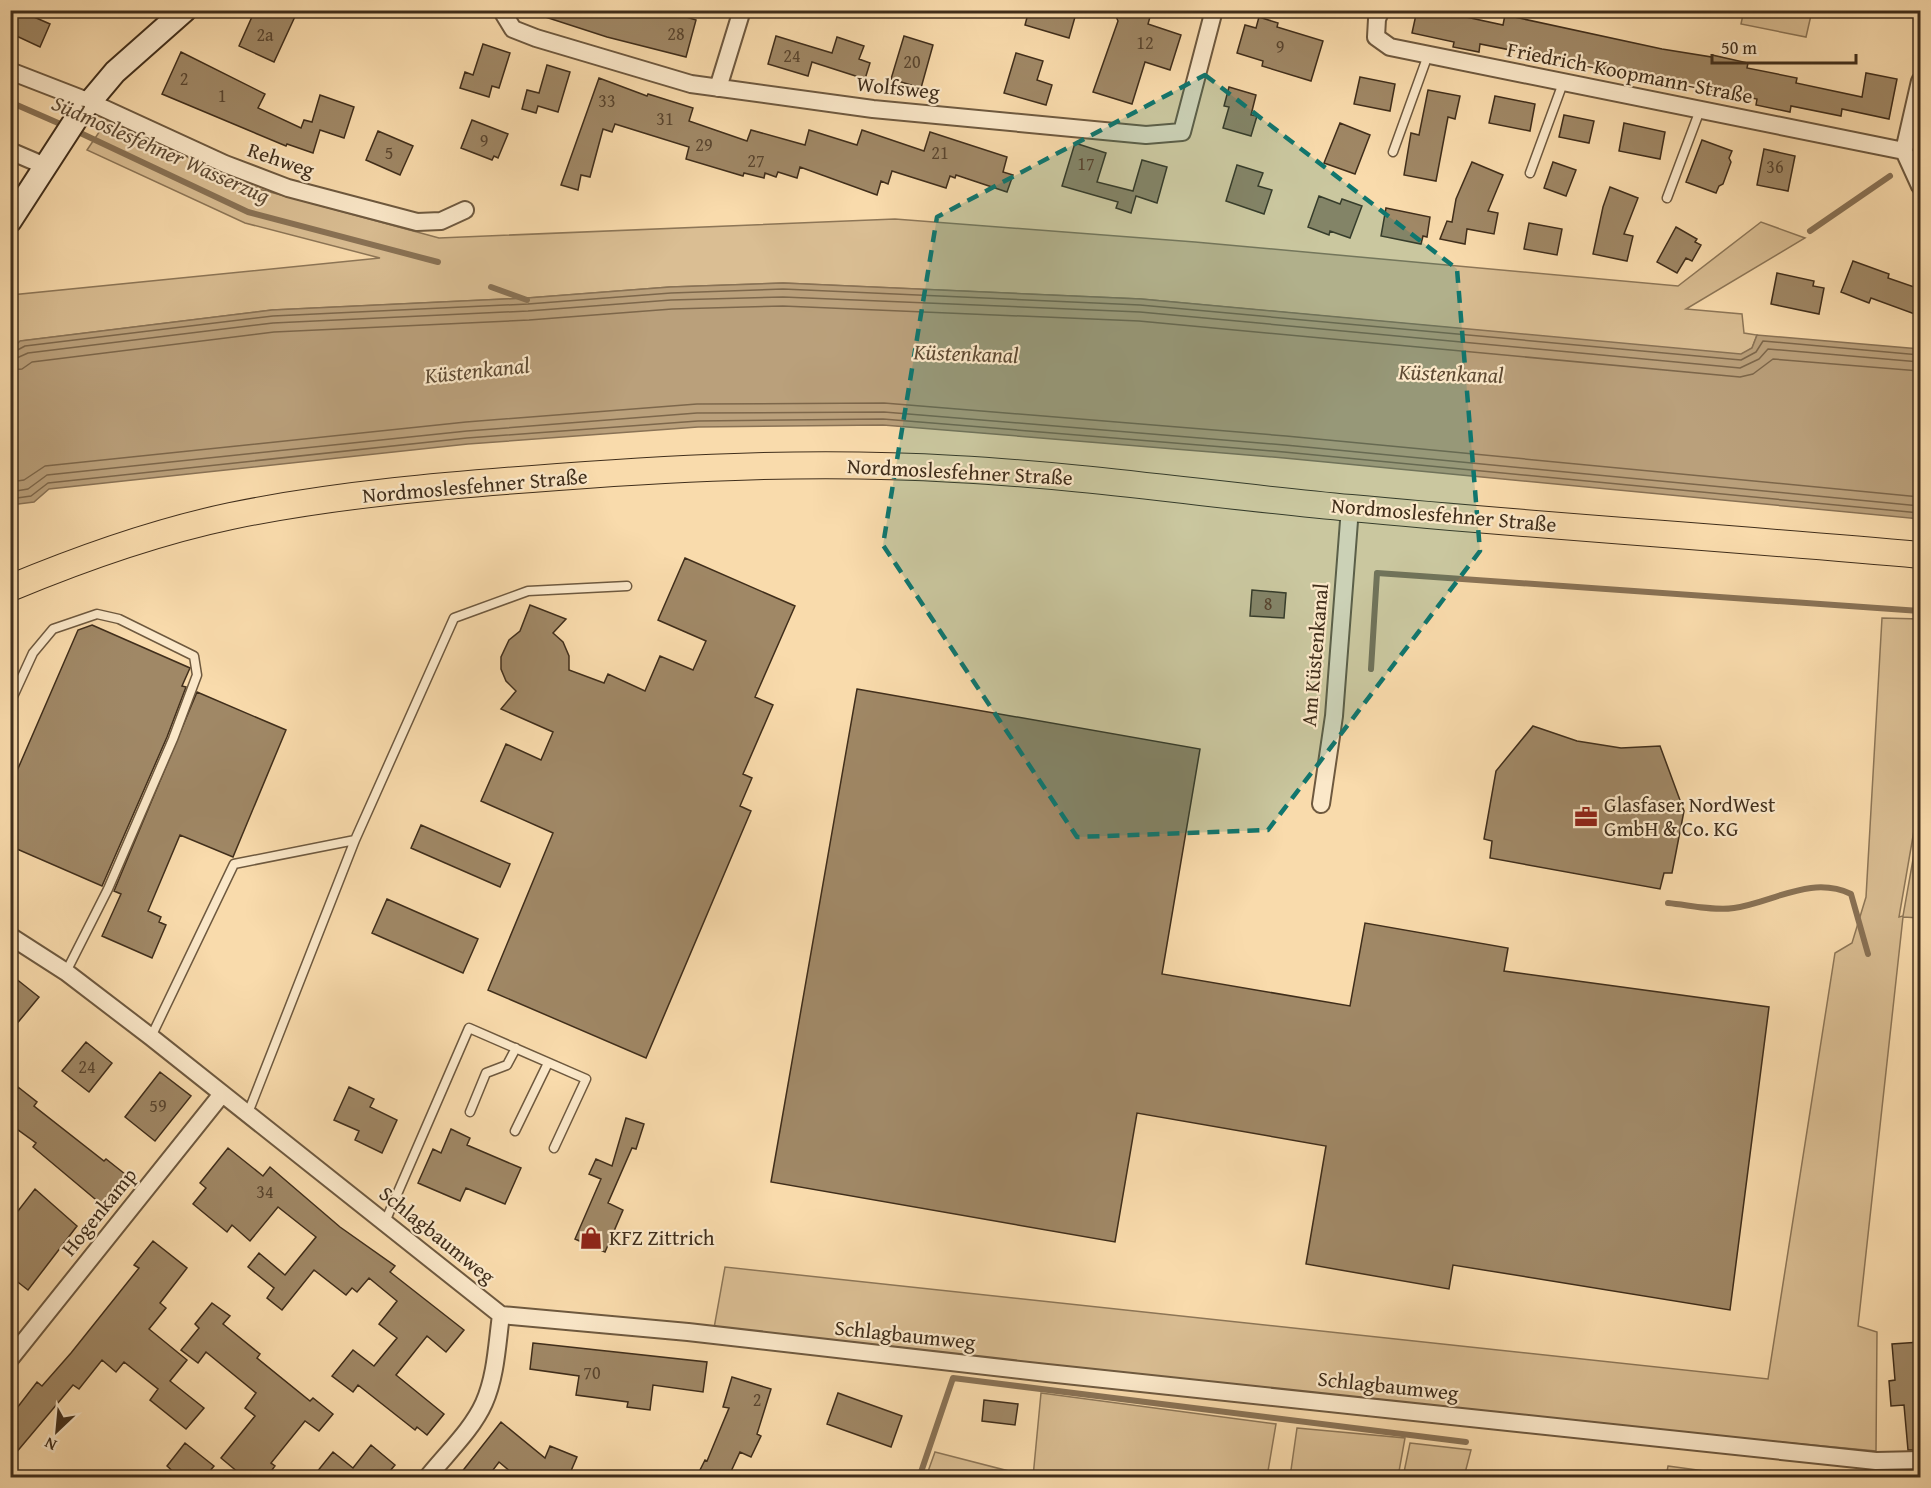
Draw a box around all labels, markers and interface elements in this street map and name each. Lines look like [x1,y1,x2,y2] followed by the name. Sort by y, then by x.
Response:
[667,20,685,47] house number: 28
[256,21,274,48] house number: 2a
[1712,27,1856,65] scale bar
[1136,29,1154,56] house number: 12
[1276,33,1284,60] house number: 9
[1505,33,1756,112] street label: Friedrich-Koopmann-Straße
[1721,34,1757,61] text: 50 m
[783,42,801,69] house number: 24
[903,48,921,75] house number: 20
[180,65,188,92] house number: 2
[855,68,942,107] street label: Wolfsweg
[218,82,226,109] house number: 1
[47,87,275,211] water label: Südmoslesfehner Wasserzug
[598,87,616,114] house number: 33
[656,105,674,132] house number: 31
[480,127,488,154] house number: 9
[695,131,713,158] house number: 29
[244,134,319,186] street label: Rehweg
[385,139,393,166] house number: 5
[931,139,949,166] house number: 21
[747,147,765,174] house number: 27
[1077,150,1095,177] house number: 17
[1766,153,1784,180] house number: 36
[912,335,1019,371] water label: Küstenkanal
[422,349,531,392] water label: Küstenkanal
[1397,355,1504,391] water label: Küstenkanal
[846,450,1074,493] street label: Nordmoslesfehner Straße
[361,460,589,511] street label: Nordmoslesfehner Straße
[1330,489,1558,540] street label: Nordmoslesfehner Straße
[1293,582,1336,728] street label: Am Küstenkanal
[1264,590,1272,617] house number: 8
[1604,789,1776,844] place label: Glasfaser NordWest GmbH & Co. KG
[1573,804,1599,830] office icon: Glasfaser NordWest GmbH & Co. KG
[78,1053,96,1080] house number: 24
[149,1092,167,1119] house number: 59
[53,1161,144,1263] street label: Hogenkamp
[256,1178,274,1205] house number: 34
[373,1178,502,1291] street label: Schlagbaumweg
[609,1222,715,1253] place label: KFZ Zittrich
[578,1225,604,1251] shop icon: KFZ Zittrich
[833,1312,978,1357] street label: Schlagbaumweg
[583,1359,601,1386] house number: 70
[1316,1363,1461,1408] street label: Schlagbaumweg
[753,1386,761,1413] house number: 2
[27,1401,87,1461] north arrow
[40,1431,60,1458] text: N

